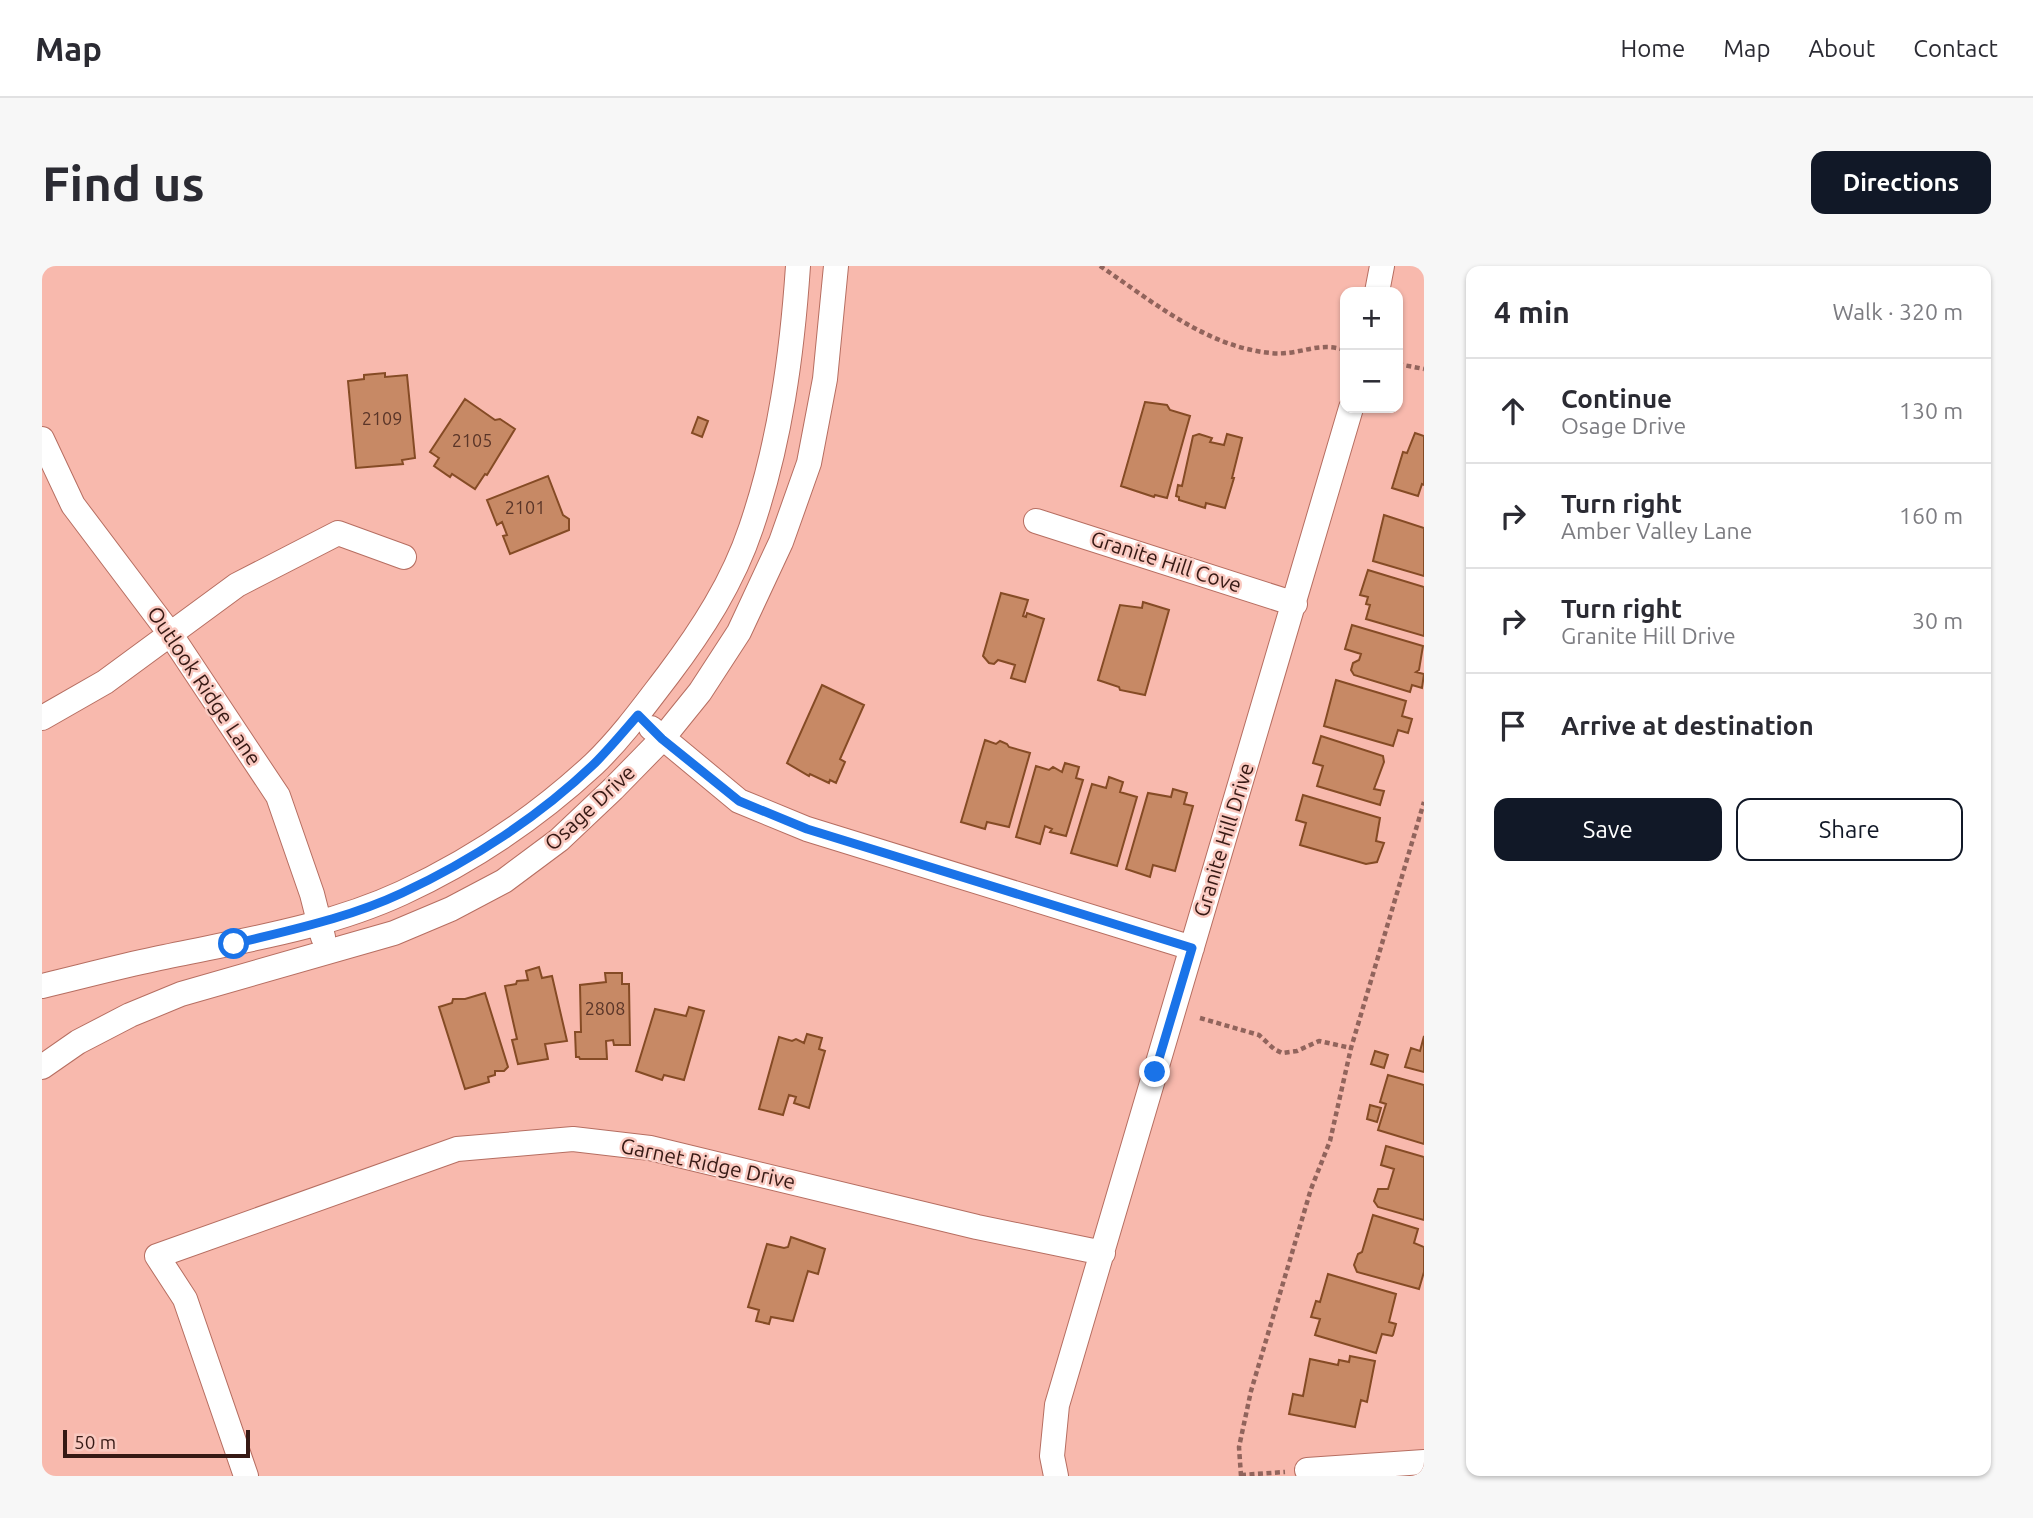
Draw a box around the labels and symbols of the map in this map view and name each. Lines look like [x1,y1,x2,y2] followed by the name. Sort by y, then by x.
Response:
[362,408,402,428] house number: 2109
[452,430,492,450] house number: 2105
[505,497,545,517] house number: 2101
[1088,525,1245,597] street label: Granite Hill Cove
[143,602,267,769] street label: Outlook Ridge Lane
[539,760,639,855] street label: Osage Drive
[1188,760,1258,920] street label: Granite Hill Drive
[218,928,249,959] route start
[585,998,625,1018] house number: 2808
[1139,1056,1170,1087] route end
[619,1133,798,1193] street label: Garnet Ridge Drive
[63,1427,250,1459] scale bar

